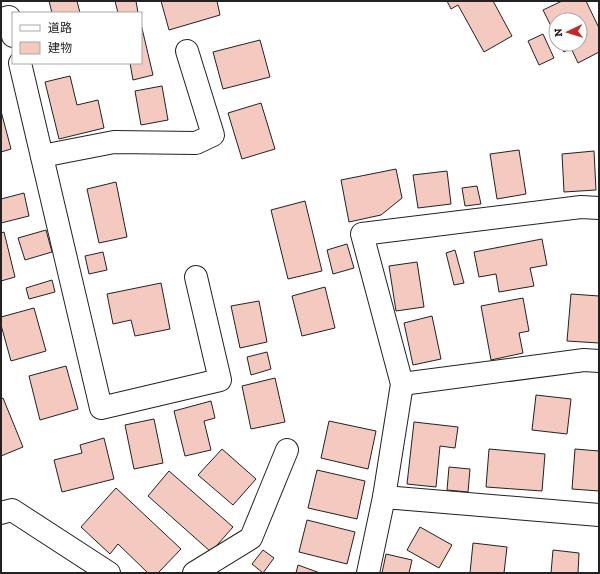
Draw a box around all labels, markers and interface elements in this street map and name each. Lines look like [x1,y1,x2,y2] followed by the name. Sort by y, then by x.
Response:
[12,12,142,64] legend
[548,12,588,52] north arrow
[48,21,72,35] text: 道路
[552,27,565,37] text: N
[48,41,72,55] text: 建物

